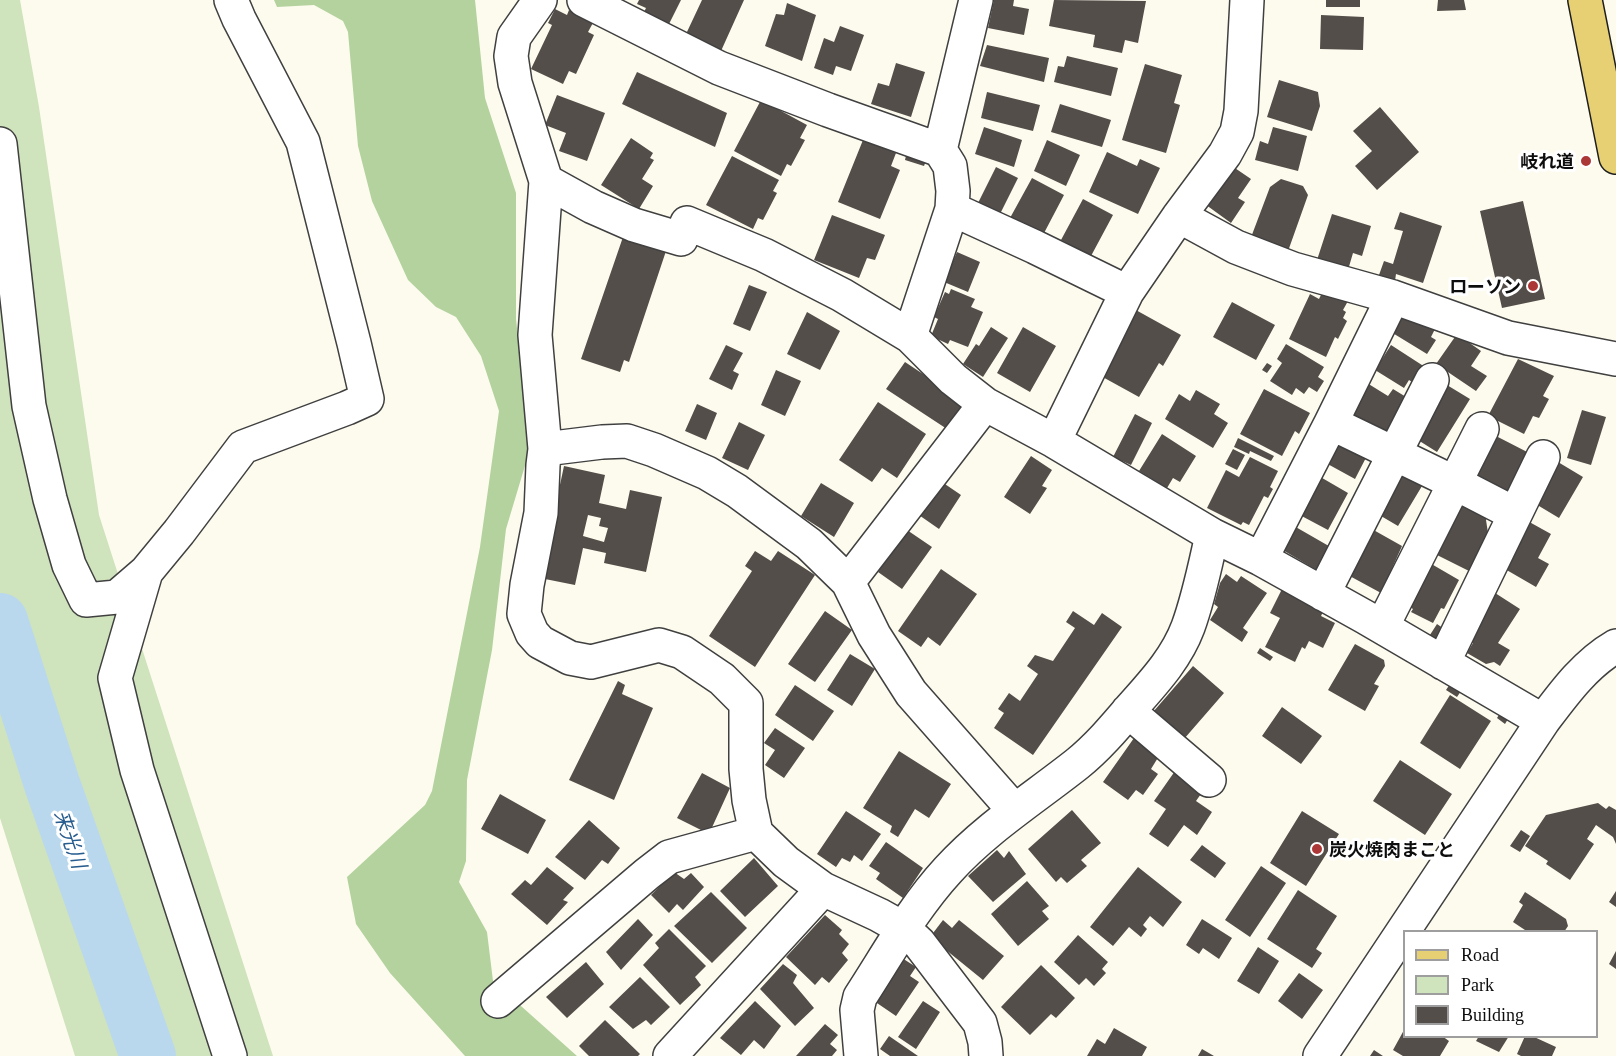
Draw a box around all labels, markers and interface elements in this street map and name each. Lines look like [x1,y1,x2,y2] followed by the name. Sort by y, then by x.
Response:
[1520,150,1574,172] place label: 岐れ道
[1579,154,1593,168] marker: 岐れ道
[1449,275,1521,297] place label: ローソン
[1526,279,1540,293] marker: ローソン
[50,807,92,871] water label: 来光川
[1329,838,1455,860] place label: 炭火焼肉まこと
[1310,842,1324,856] marker: 炭火焼肉まこと
[1403,930,1598,1038] legend
[1461,945,1499,965] text: Road
[1461,975,1494,995] text: Park
[1461,1005,1524,1025] text: Building

